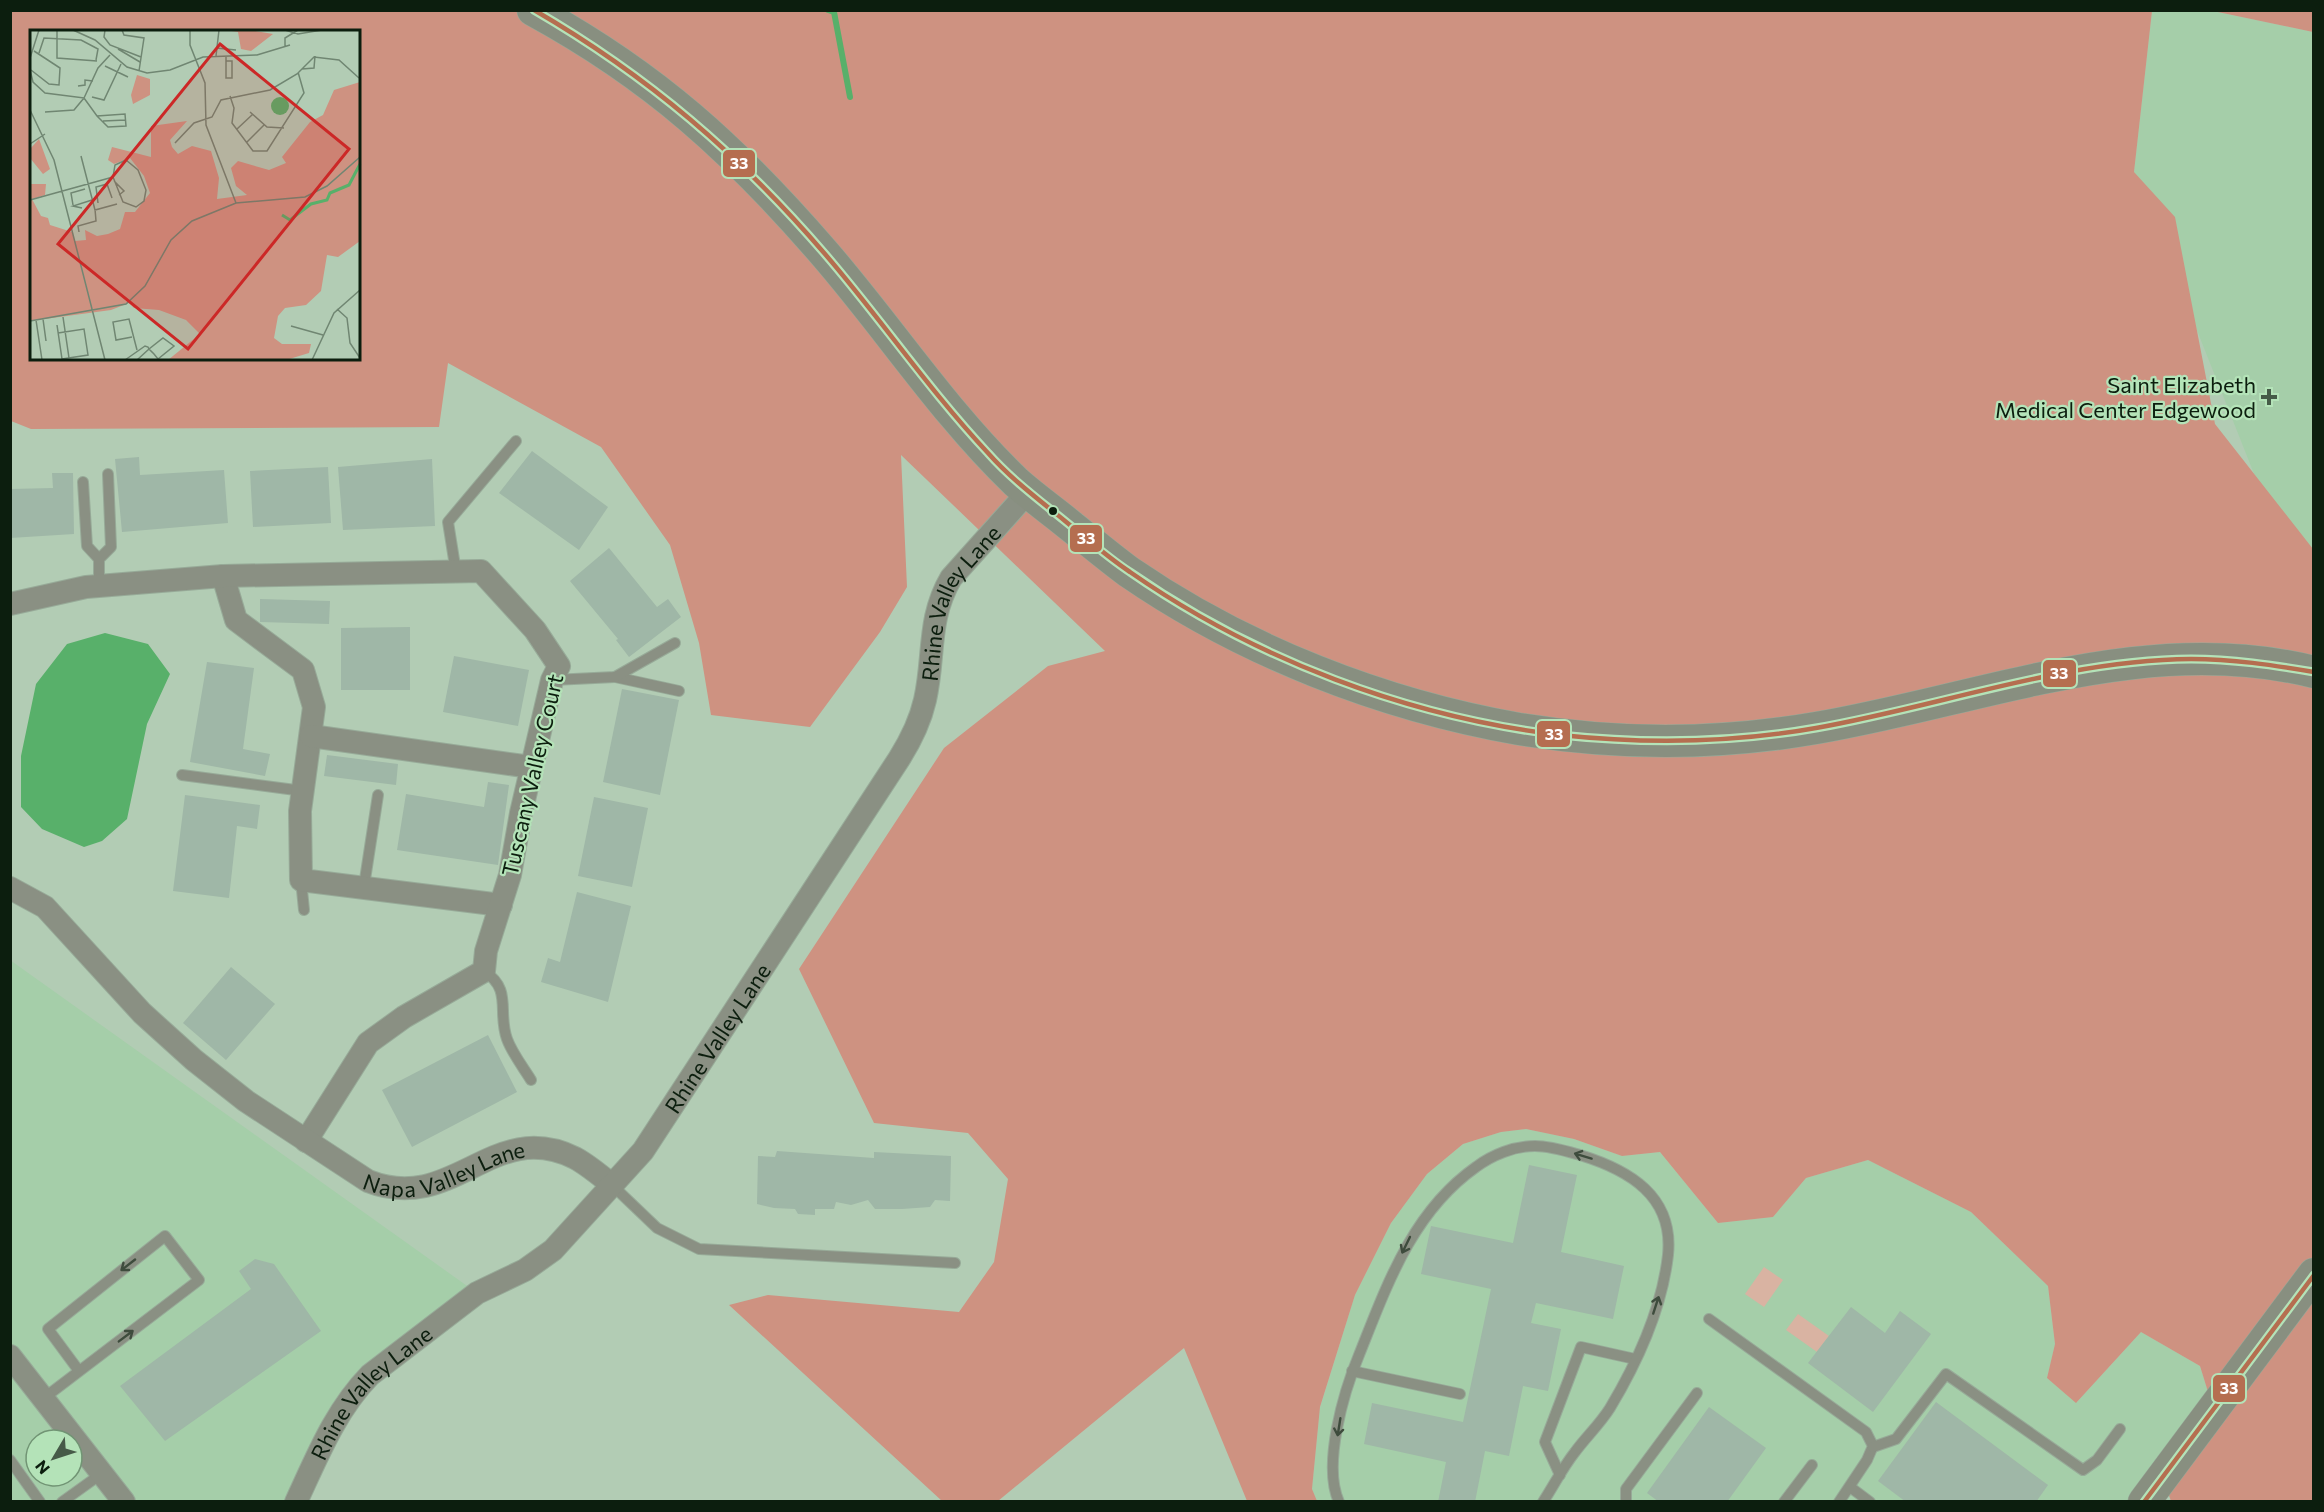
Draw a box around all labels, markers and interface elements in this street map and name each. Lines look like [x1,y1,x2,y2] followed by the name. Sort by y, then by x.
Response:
[30,30,360,360] inset map
[722,149,756,178] line badge: 33
[730,153,748,172] text: 33
[1995,371,2256,423] place label: Saint Elizabeth Medical Center Edgewood
[2260,388,2278,406] marker: Saint Elizabeth Medical Center Edgewood
[1047,505,1059,517] unlabelled marker
[915,519,1006,682] street label: Rhine Valley Lane
[1069,524,1103,553] line badge: 33
[1077,528,1095,547] text: 33
[2042,659,2077,688] line badge: 33
[2050,663,2068,682] text: 33
[496,671,568,879] street label: Tuscany Valley Court
[1536,720,1571,748] line badge: 33
[1545,724,1563,743] text: 33
[658,958,776,1118] street label: Rhine Valley Lane
[360,1135,527,1202] street label: Napa Valley Lane
[1574,1150,1593,1161] one-way arrow
[1400,1236,1412,1254] one-way arrow
[120,1259,136,1272] one-way arrow
[1652,1296,1663,1315] one-way arrow
[304,1319,437,1464] street label: Rhine Valley Lane
[118,1330,134,1343] one-way arrow
[2212,1374,2246,1403] line badge: 33
[2220,1378,2238,1397] text: 33
[1333,1417,1344,1437] one-way arrow
[24,1428,84,1488] north arrow
[31,1457,53,1478] text: N

